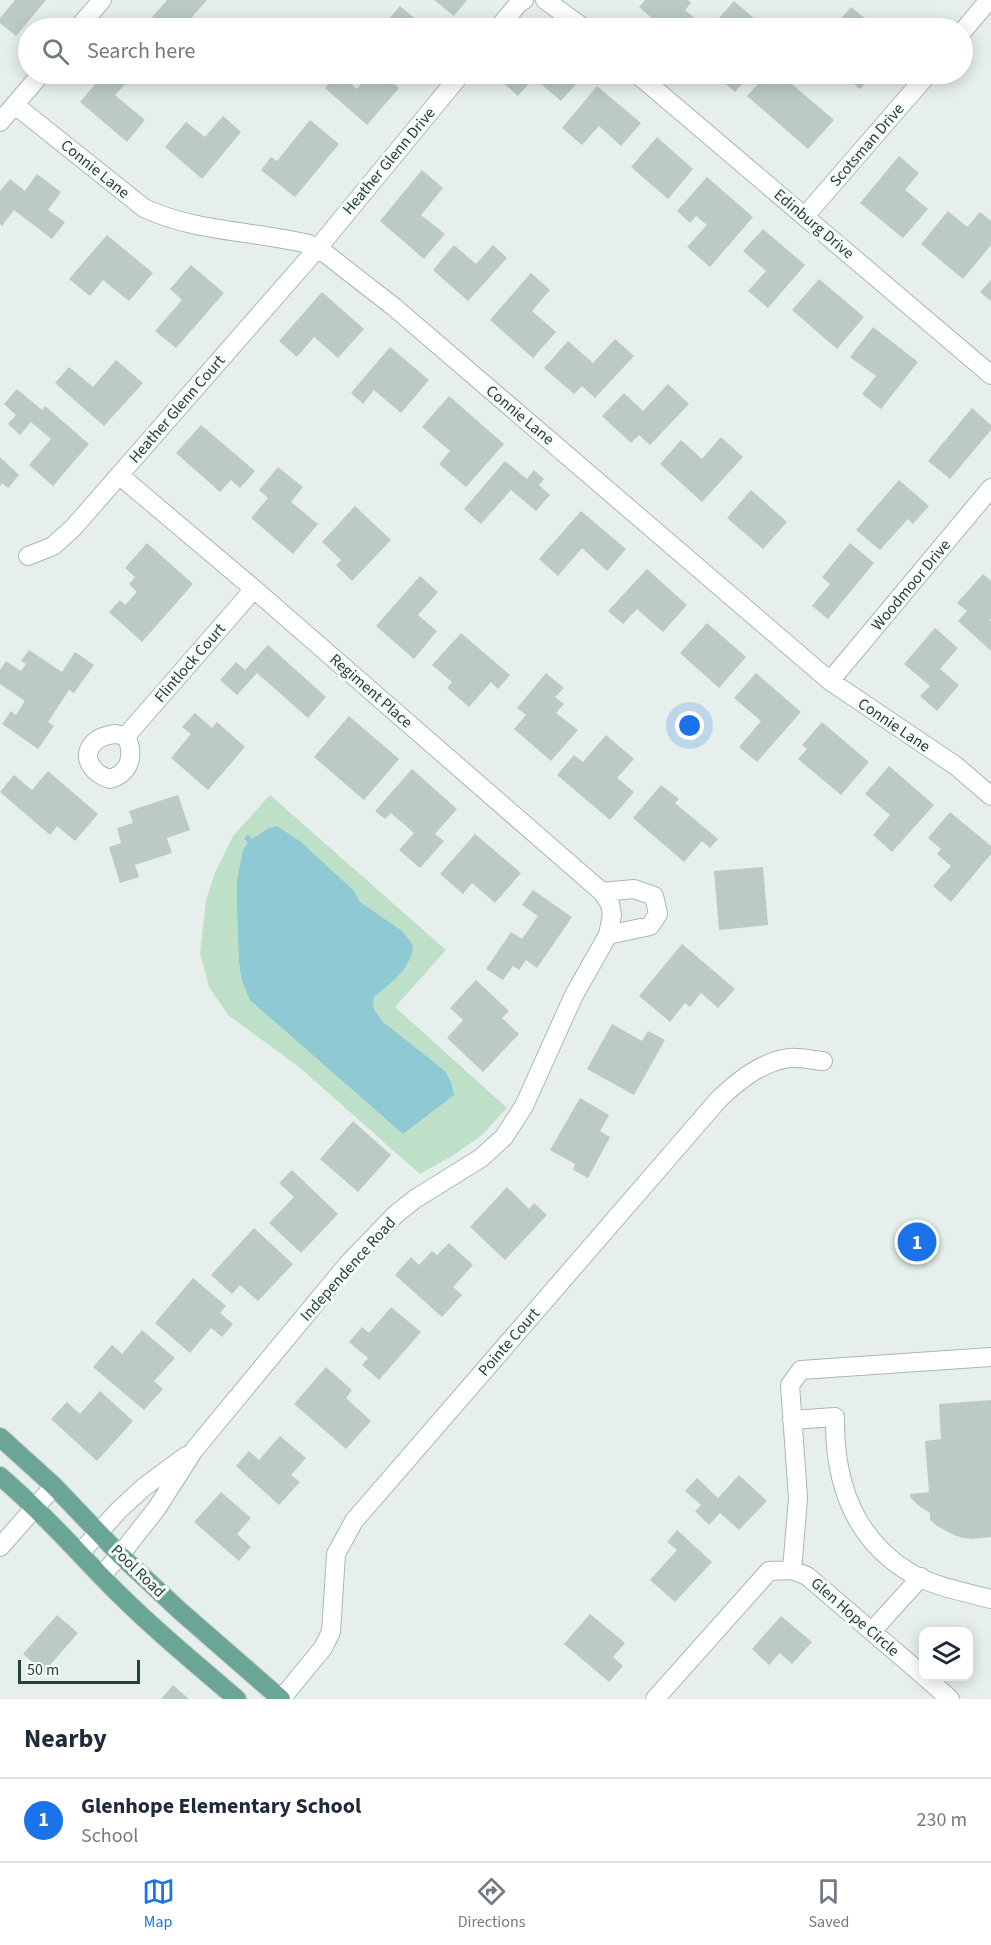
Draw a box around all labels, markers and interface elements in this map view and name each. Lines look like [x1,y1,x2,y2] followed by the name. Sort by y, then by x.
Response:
[18,18,973,84] search box
[39,35,72,68] icon: search
[87,35,195,67] text: Search here
[825,99,909,191] street label: Scotsman Drive
[337,103,441,219] street label: Heather Glenn Drive
[56,134,134,204] street label: Connie Lane
[769,184,859,264] street label: Edinburg Drive
[124,350,231,468] street label: Heather Glenn Court
[481,380,559,450] street label: Connie Lane
[866,535,956,635] street label: Woodmoor Drive
[149,618,231,707] street label: Flintlock Court
[325,649,417,733] street label: Regiment Place
[853,693,935,757] street label: Connie Lane
[675,711,704,740] your location
[295,1212,401,1326] street label: Independence Road
[898,1220,936,1264] pin: 1
[473,1303,545,1381] street label: Pointe Court
[106,1540,170,1602] street label: Pool Road
[806,1572,904,1662] street label: Glen Hope Circle
[919,1627,973,1681] map controls
[919,1627,973,1681] button: layers
[18,1657,140,1684] scale bar
[27,1659,59,1681] text: 50 m
[24,1720,107,1757] text: Nearby
[81,1790,361,1822] text: Glenhope Elementary School
[38,1806,49,1834] text: 1
[917,1806,967,1834] text: 230 m
[81,1822,138,1850] text: School
[142,1875,175,1933] tab: Map
[458,1875,525,1933] tab: Directions
[809,1875,849,1933] tab: Saved

